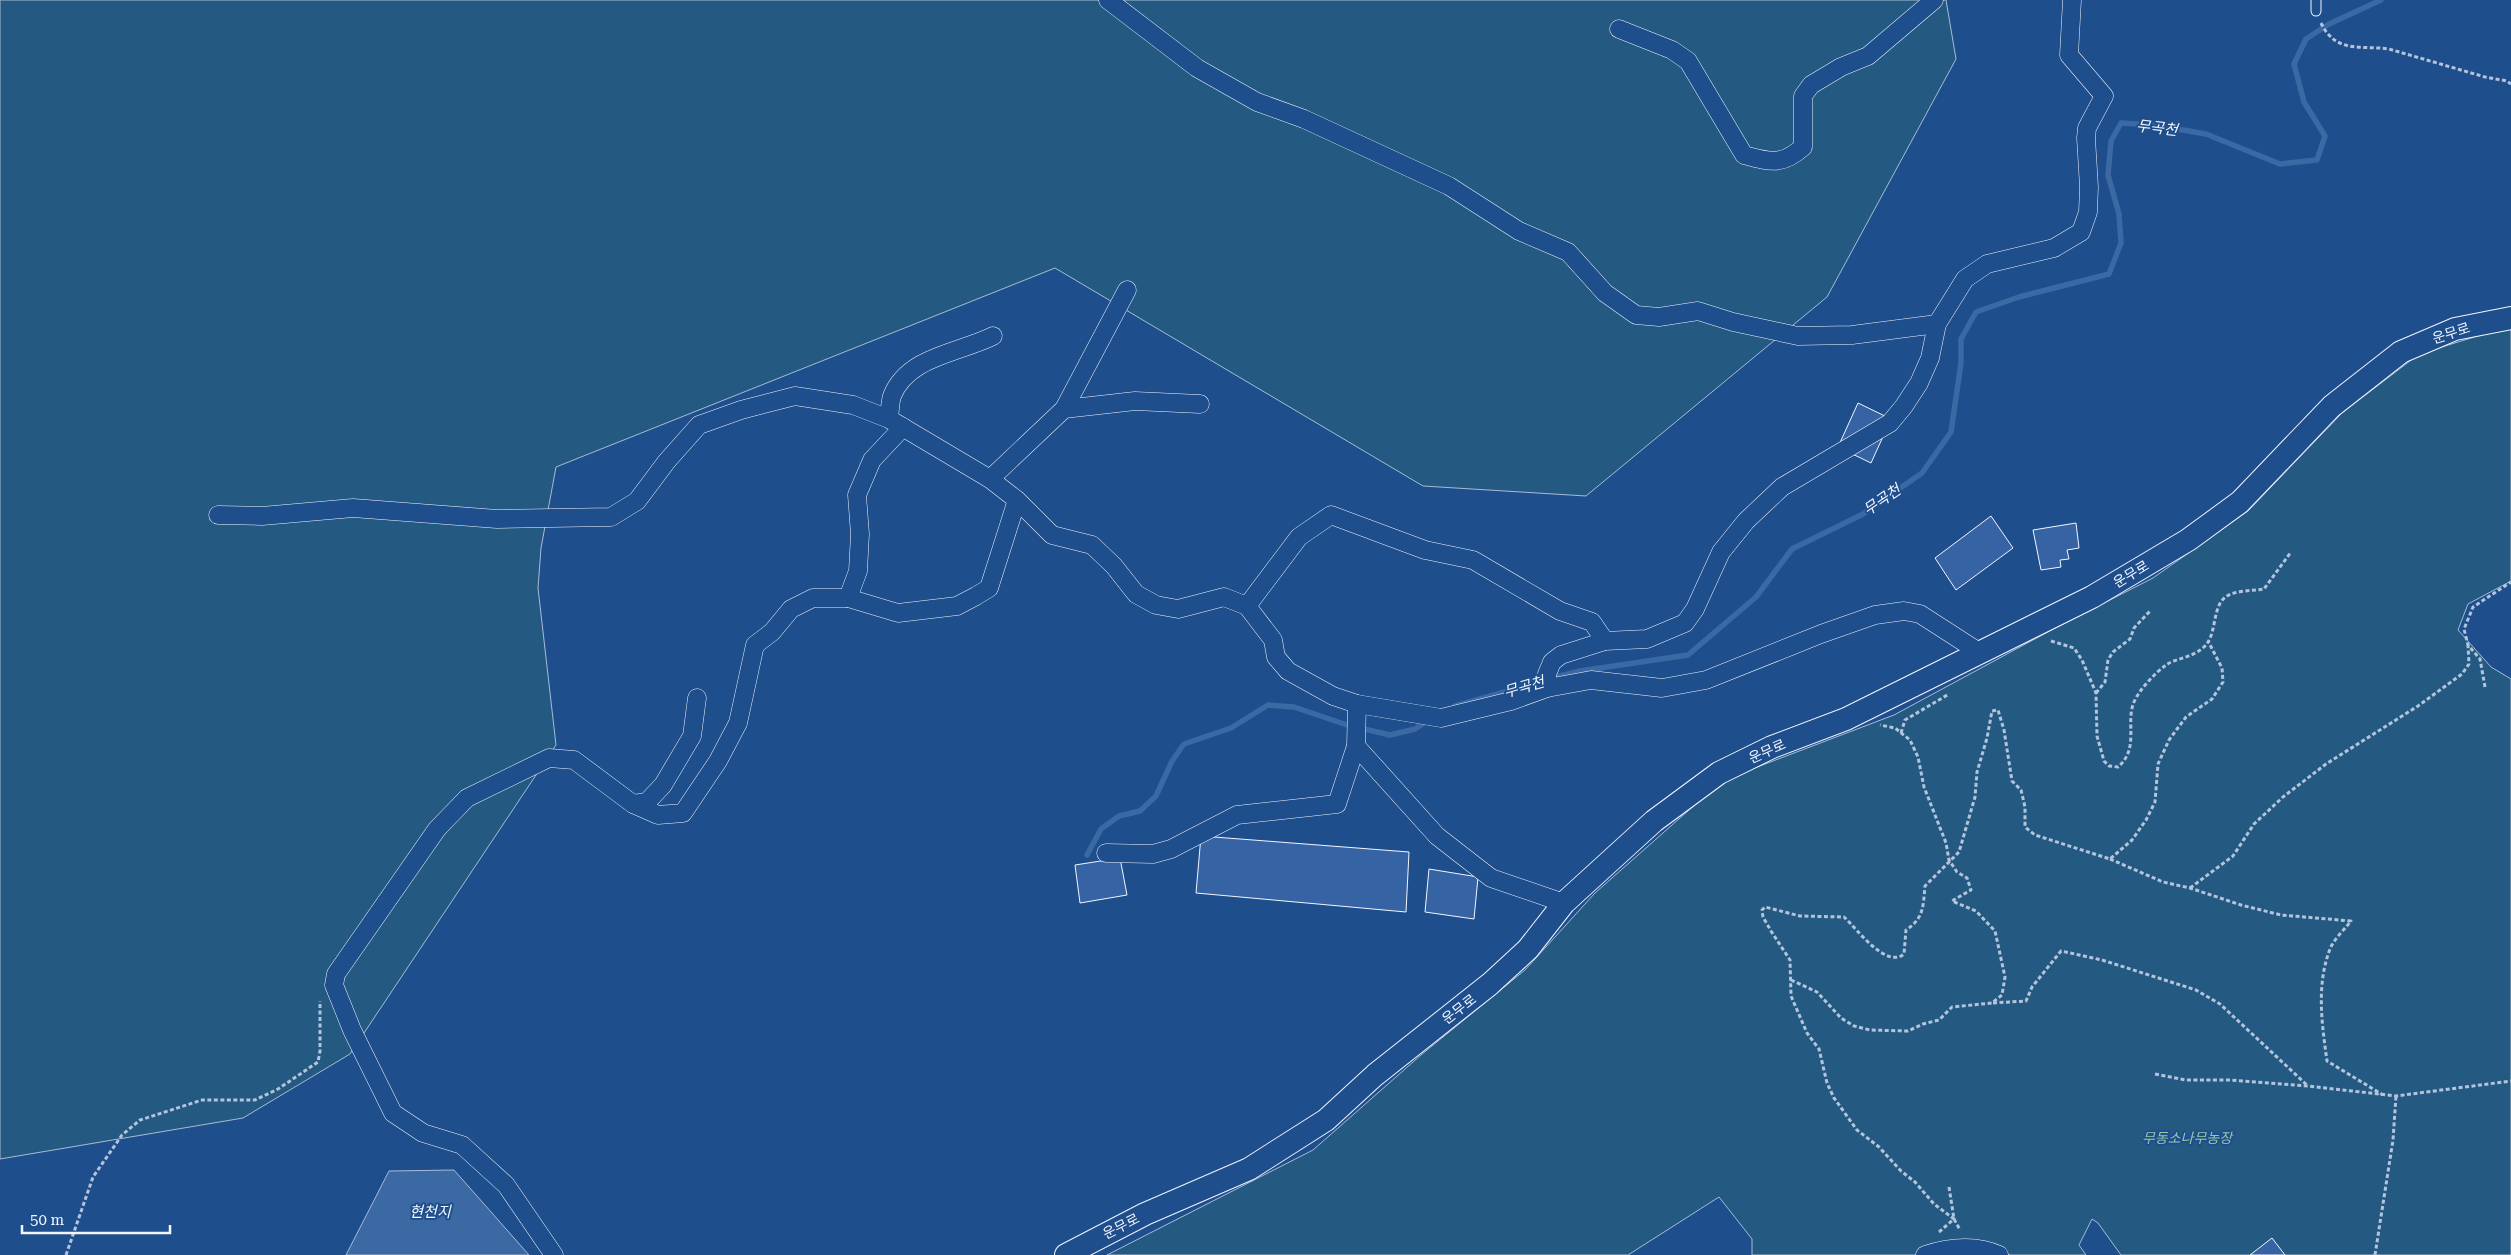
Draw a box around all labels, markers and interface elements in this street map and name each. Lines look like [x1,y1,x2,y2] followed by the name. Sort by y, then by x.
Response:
[2135,117,2181,140] water label: 무곡천
[2430,319,2472,347] street label: 운무로
[1860,480,1906,519] water label: 무곡천
[2110,557,2152,591] street label: 운무로
[1502,672,1548,701] water label: 무곡천
[1746,736,1788,766] street label: 운무로
[1439,991,1479,1027] street label: 운무로
[2142,1130,2234,1146] park label: 무동소나무농장
[22,1202,170,1234] scale bar
[409,1203,452,1221] water label: 현천지
[1100,1210,1142,1242] street label: 운무로
[30,1211,65,1229] text: 50 m

